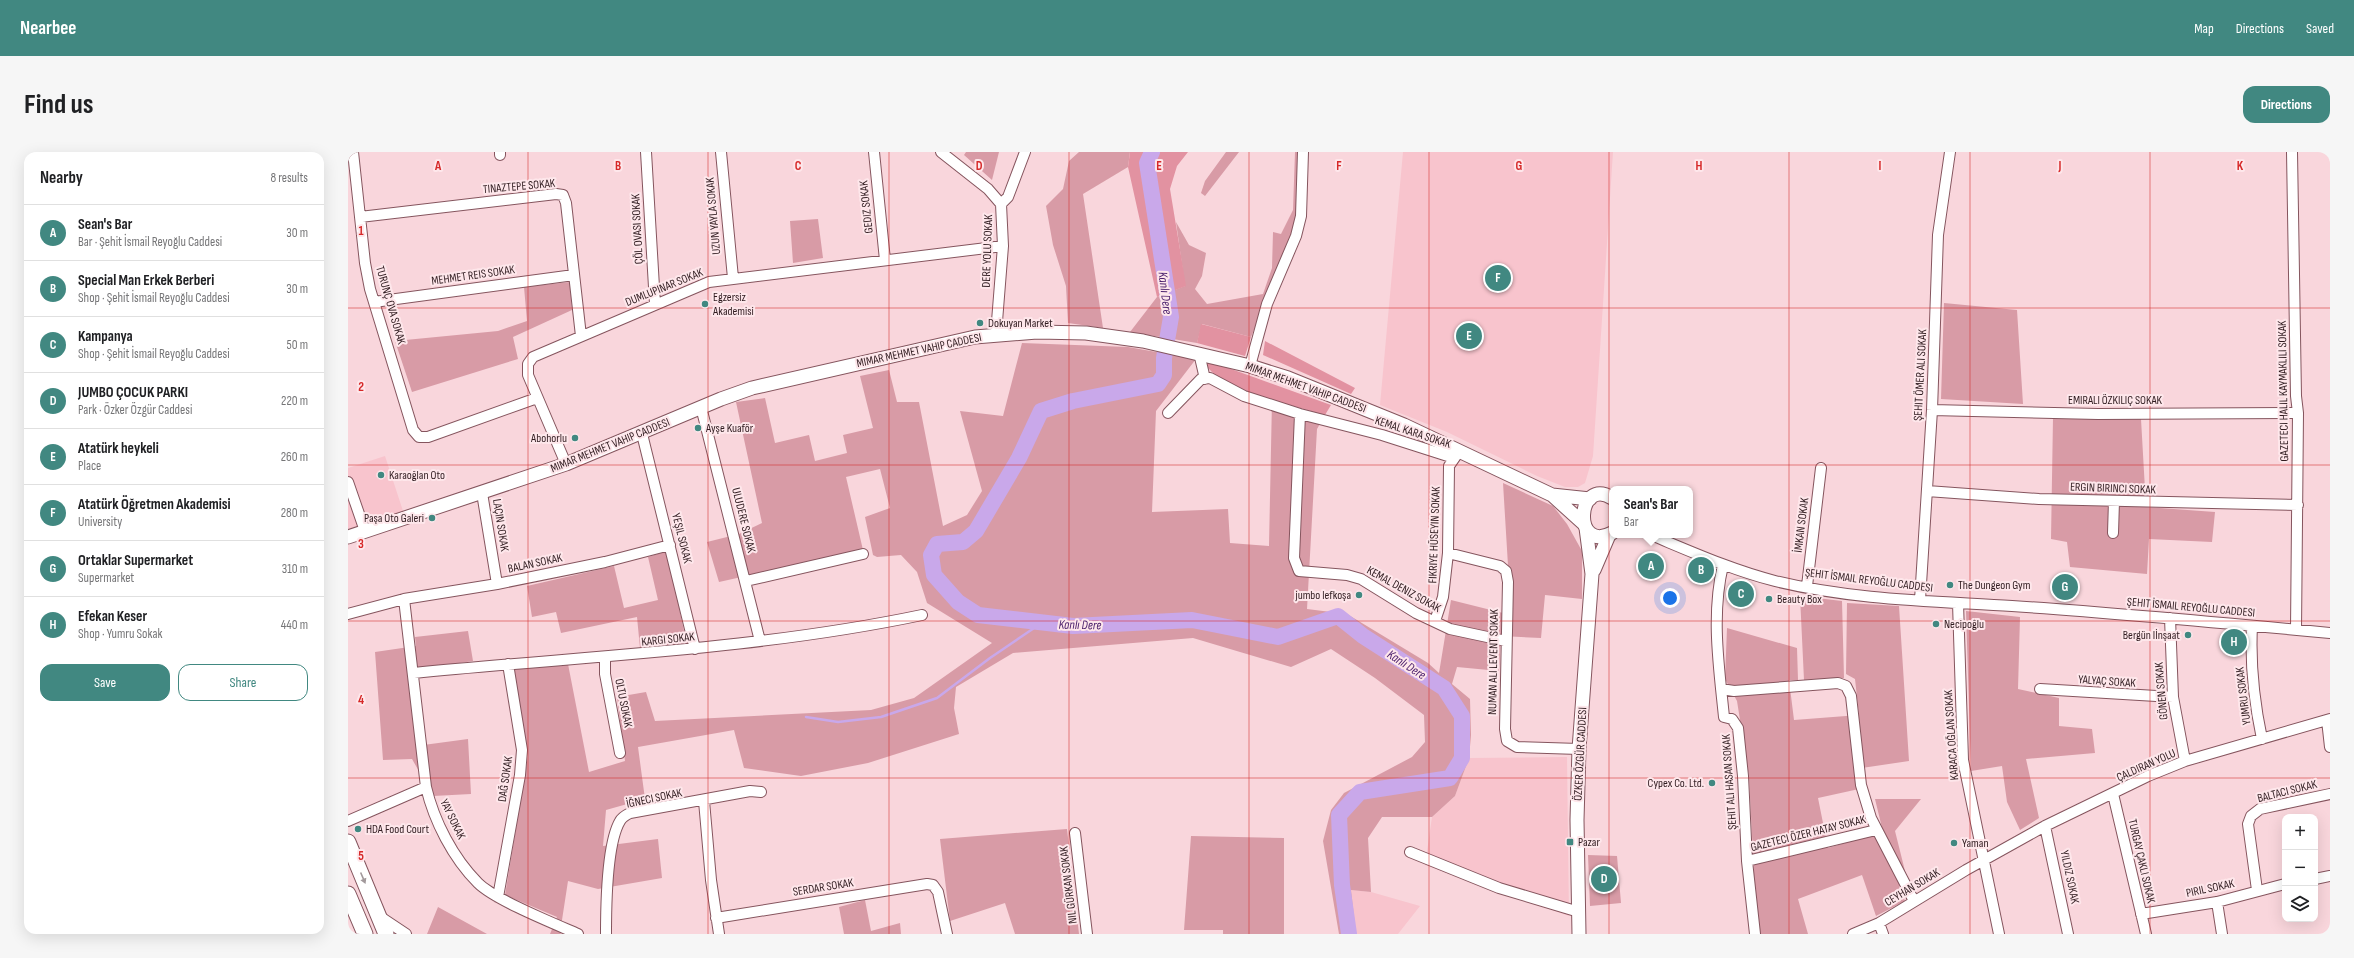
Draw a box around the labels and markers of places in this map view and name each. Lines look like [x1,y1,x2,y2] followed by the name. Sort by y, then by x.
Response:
[1485,263,1511,293] pin: F
[712,290,754,319] place label: Egzersiz Akademisi
[700,299,710,309] marker: Egzersiz Akademisi
[988,316,1053,331] place label: Dokuyan Market
[975,318,985,328] marker: Dokuyan Market
[1456,321,1482,351] pin: E
[705,421,754,436] place label: Ayşe Kuaför
[693,423,703,433] marker: Ayşe Kuaför
[530,431,567,446] place label: Abohorlu
[570,433,580,443] marker: Abohorlu
[389,468,445,483] place label: Karaoğlan Oto
[376,470,386,480] marker: Karaoğlan Oto
[364,511,424,526] place label: Paşa Oto Galeri
[427,513,437,523] marker: Paşa Oto Galeri
[1638,551,1664,581] pin: A
[1688,555,1714,585] pin: B
[2052,572,2078,602] pin: G
[1958,578,2031,593] place label: The Dungeon Gym
[1728,579,1754,609] pin: C
[1945,580,1955,590] marker: The Dungeon Gym
[1294,588,1351,603] place label: jumbo lefkoşa
[1354,590,1364,600] marker: jumbo lefkoşa
[1777,592,1822,607] place label: Beauty Box
[1764,594,1774,604] marker: Beauty Box
[1944,617,1984,632] place label: Necipoğlu
[1931,619,1941,629] marker: Necipoğlu
[2221,627,2247,657] pin: H
[2123,628,2180,643] place label: Bergün Iİnşaat
[2183,630,2193,640] marker: Bergün Iİnşaat
[1648,776,1704,791] place label: Cypex Co. Ltd.
[1707,778,1717,788] marker: Cypex Co. Ltd.
[366,822,429,837] place label: HDA Food Court
[353,824,363,834] marker: HDA Food Court
[1578,835,1600,850] place label: Pazar
[1962,836,1989,851] place label: Yaman
[1565,837,1575,847] marker: Pazar
[1949,838,1959,848] marker: Yaman
[1591,864,1617,894] pin: D

